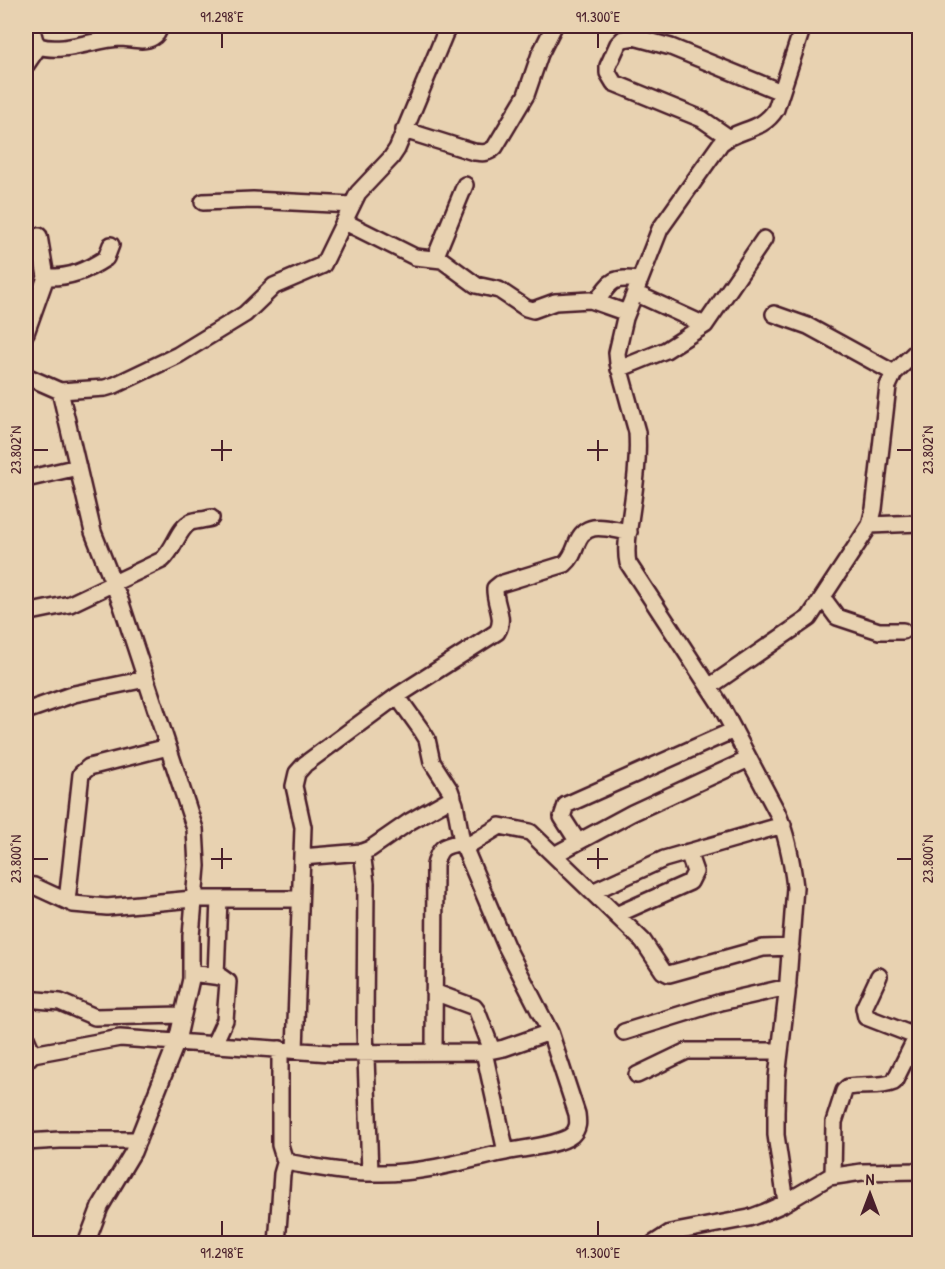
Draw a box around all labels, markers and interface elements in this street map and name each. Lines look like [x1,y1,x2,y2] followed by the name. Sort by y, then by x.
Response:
[200,6,244,27] text: 91.298°E
[576,6,621,27] text: 91.300°E
[5,426,26,474] text: 23.802°N
[917,426,938,474] text: 23.802°N
[5,835,26,883] text: 23.800°N
[917,835,938,883] text: 23.800°N
[840,1164,900,1224] north arrow
[866,1168,875,1190] text: N
[200,1242,244,1263] text: 91.298°E
[576,1242,621,1263] text: 91.300°E

